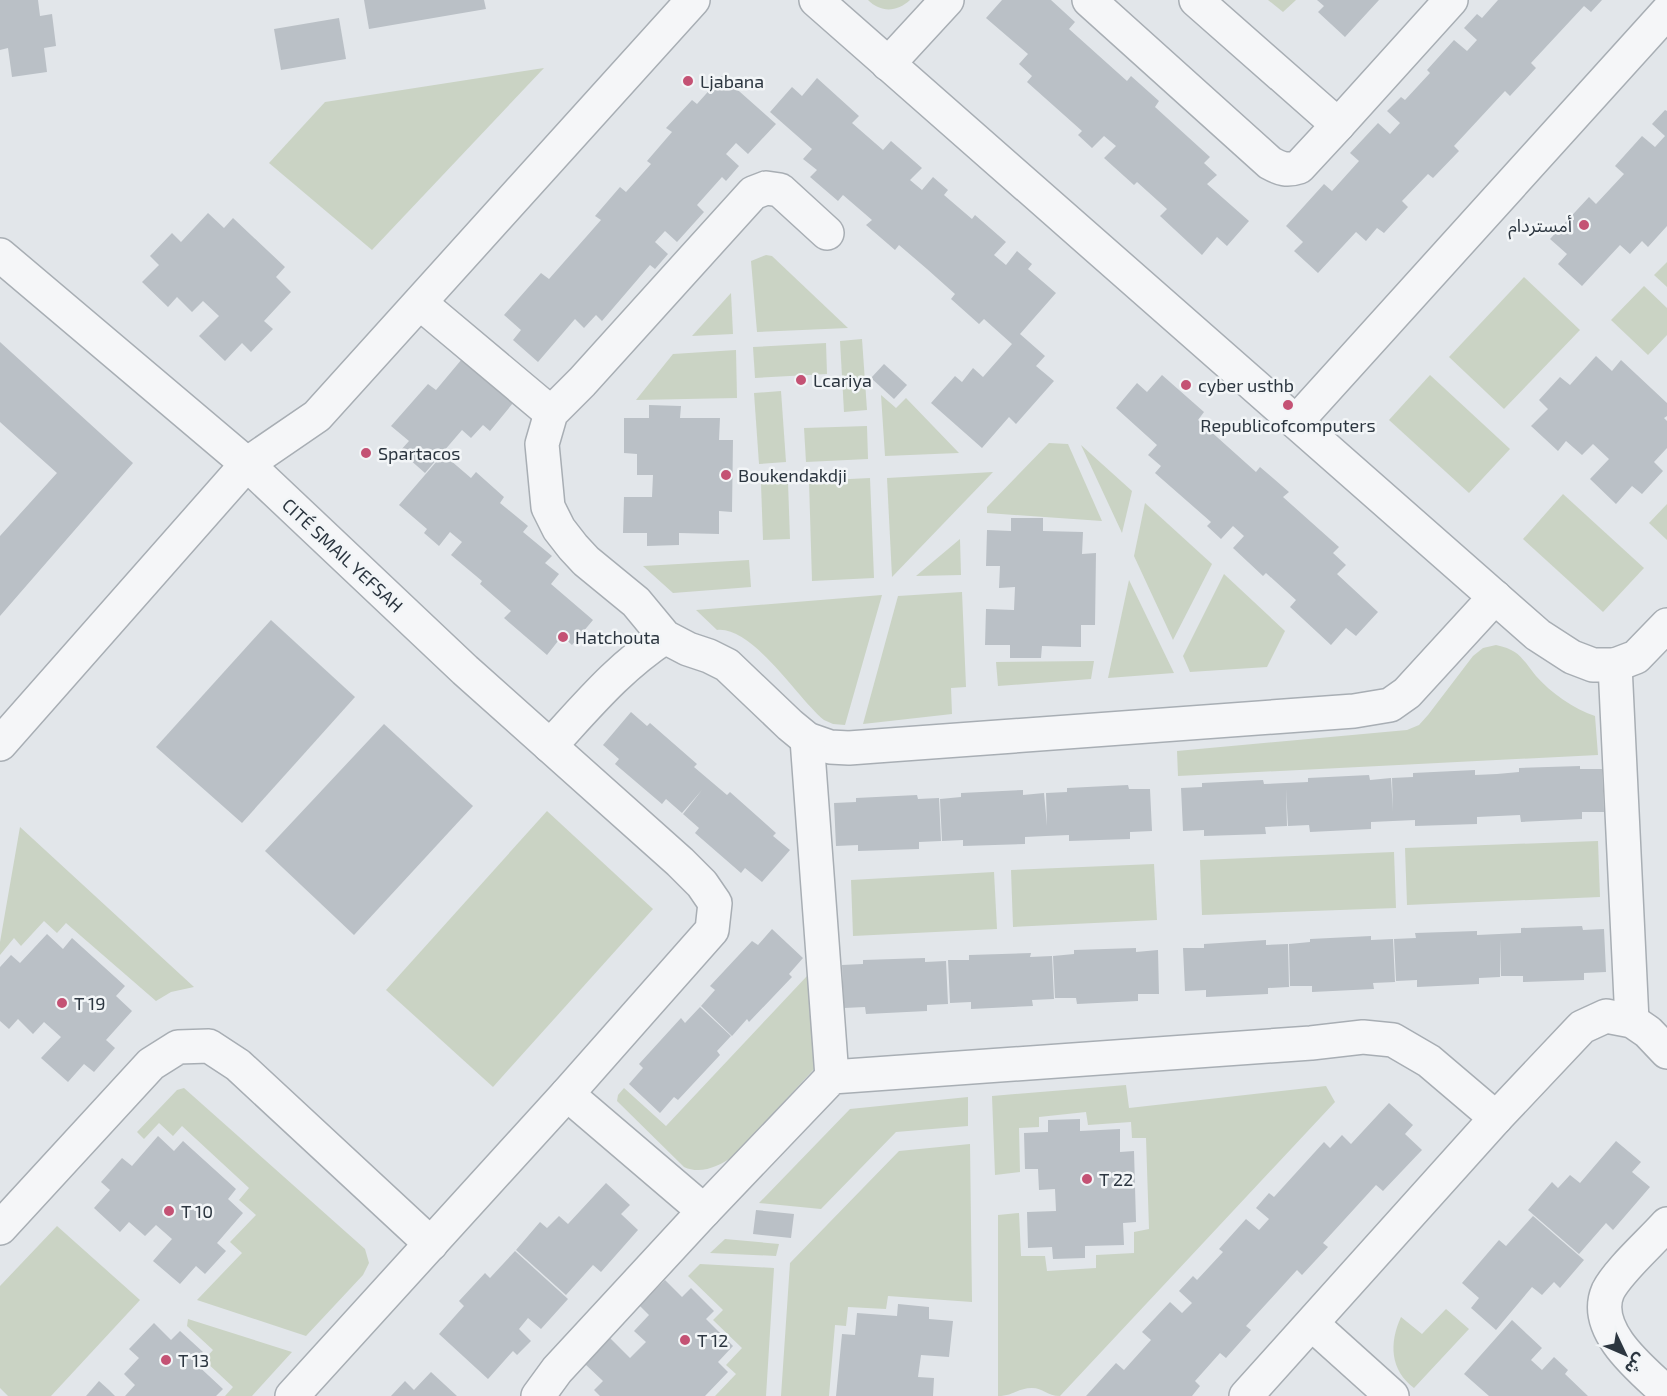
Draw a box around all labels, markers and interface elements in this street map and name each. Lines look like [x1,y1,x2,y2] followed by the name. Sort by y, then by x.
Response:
[700,70,764,92] place label: Ljabana
[681,74,695,88] marker: Ljabana
[1508,214,1572,240] place label: أمستردام
[1577,218,1591,232] marker: أمستردام
[813,369,872,391] place label: Lcariya
[794,373,808,387] marker: Lcariya
[1198,374,1294,396] place label: cyber usthb
[1179,378,1193,392] marker: cyber usthb
[1281,398,1295,412] marker: Republicofcomputers
[1200,414,1376,436] place label: Republicofcomputers
[378,442,460,464] place label: Spartacos
[359,446,373,460] marker: Spartacos
[738,464,847,486] place label: Boukendakdji
[719,468,733,482] marker: Boukendakdji
[278,493,408,617] street label: CITÉ SMAIL YEFSAH
[575,626,660,648] place label: Hatchouta
[556,630,570,644] marker: Hatchouta
[74,992,106,1014] place label: T 19
[55,996,69,1010] marker: T 19
[1099,1168,1133,1190] place label: T 22
[1080,1172,1094,1186] marker: T 22
[181,1200,213,1222] place label: T 10
[162,1204,176,1218] marker: T 10
[1595,1324,1655,1384] north arrow
[697,1329,728,1351] place label: T 12
[678,1333,692,1347] marker: T 12
[178,1349,209,1371] place label: T 13
[1621,1350,1651,1379] text: ش
[159,1353,173,1367] marker: T 13

